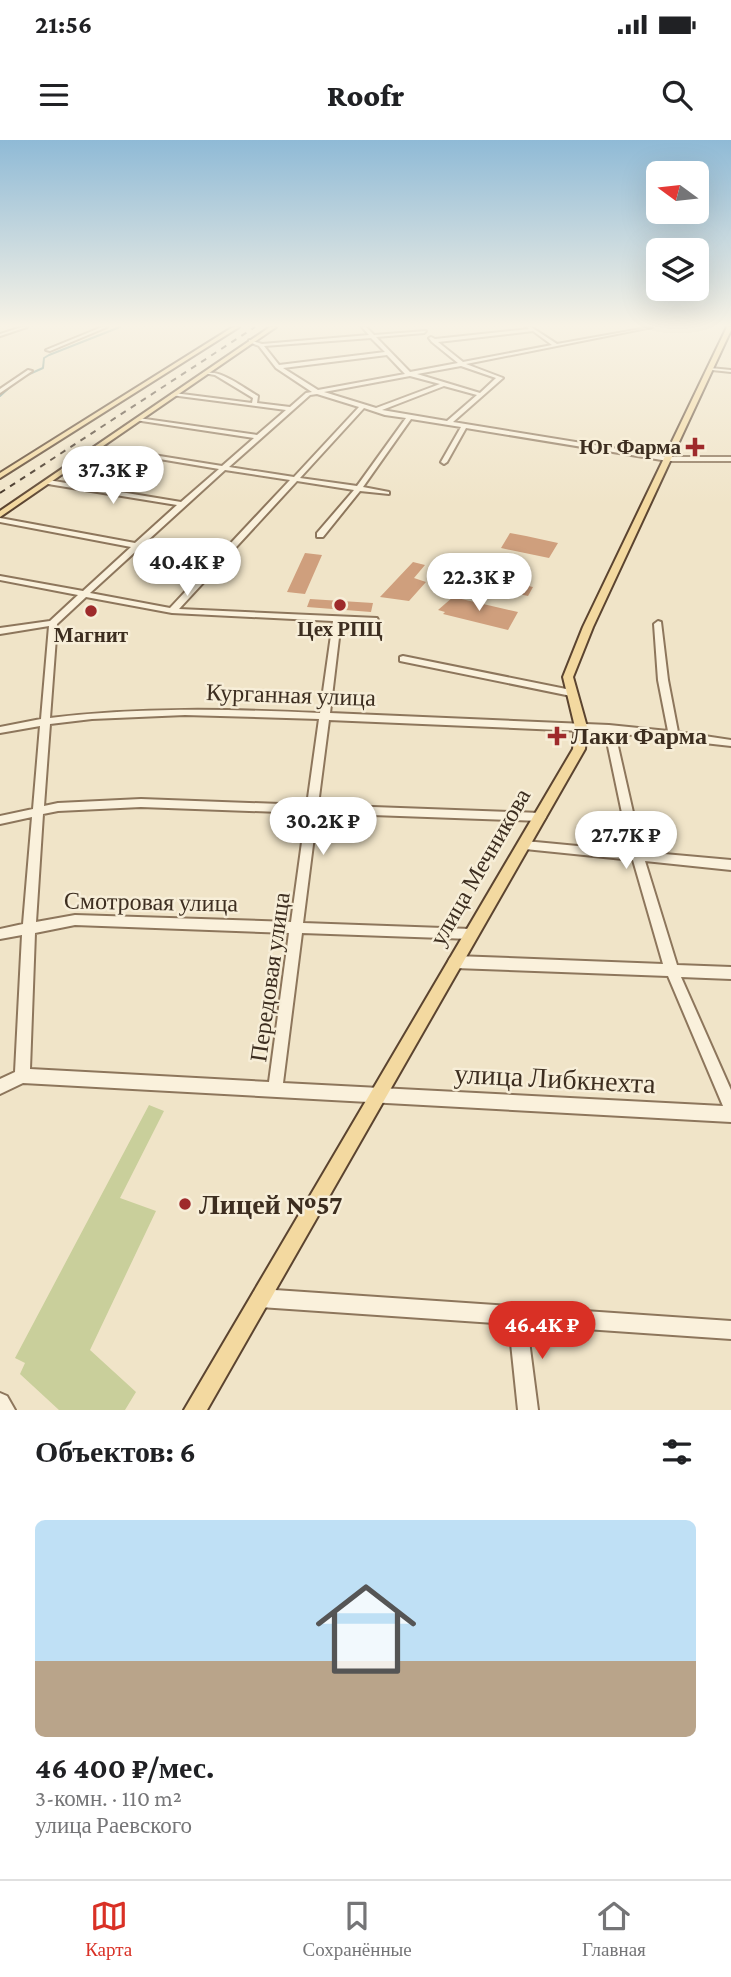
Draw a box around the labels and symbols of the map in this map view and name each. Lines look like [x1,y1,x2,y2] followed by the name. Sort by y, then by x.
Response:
[646,161,709,224] north arrow
[579,435,681,459] place label: Юг Фарма
[687,439,703,455] marker: Юг Фарма
[48,446,178,506] pin: 37.3K ₽
[122,538,252,598] pin: 40.4K ₽
[414,554,544,613] pin: 22.3K ₽
[332,597,348,613] marker: Цех РПЦ
[83,603,99,619] marker: Магнит
[297,617,383,641] place label: Цех РПЦ
[54,623,129,647] place label: Магнит
[206,678,377,711] street label: Курганная улица
[571,722,707,749] place label: Лаки Фарма
[549,728,565,744] marker: Лаки Фарма
[424,783,536,950] street label: улица Мечникова
[258,798,388,857] pin: 30.2K ₽
[561,812,691,871] pin: 27.7K ₽
[64,886,239,917] street label: Смотровая улица
[244,890,295,1063] street label: Передовая улица
[454,1058,657,1099] street label: улица Либкнехта
[199,1189,343,1220] place label: Лицей №57
[177,1196,193,1212] marker: Лицей №57
[477,1302,607,1361] pin: 46.4K ₽

